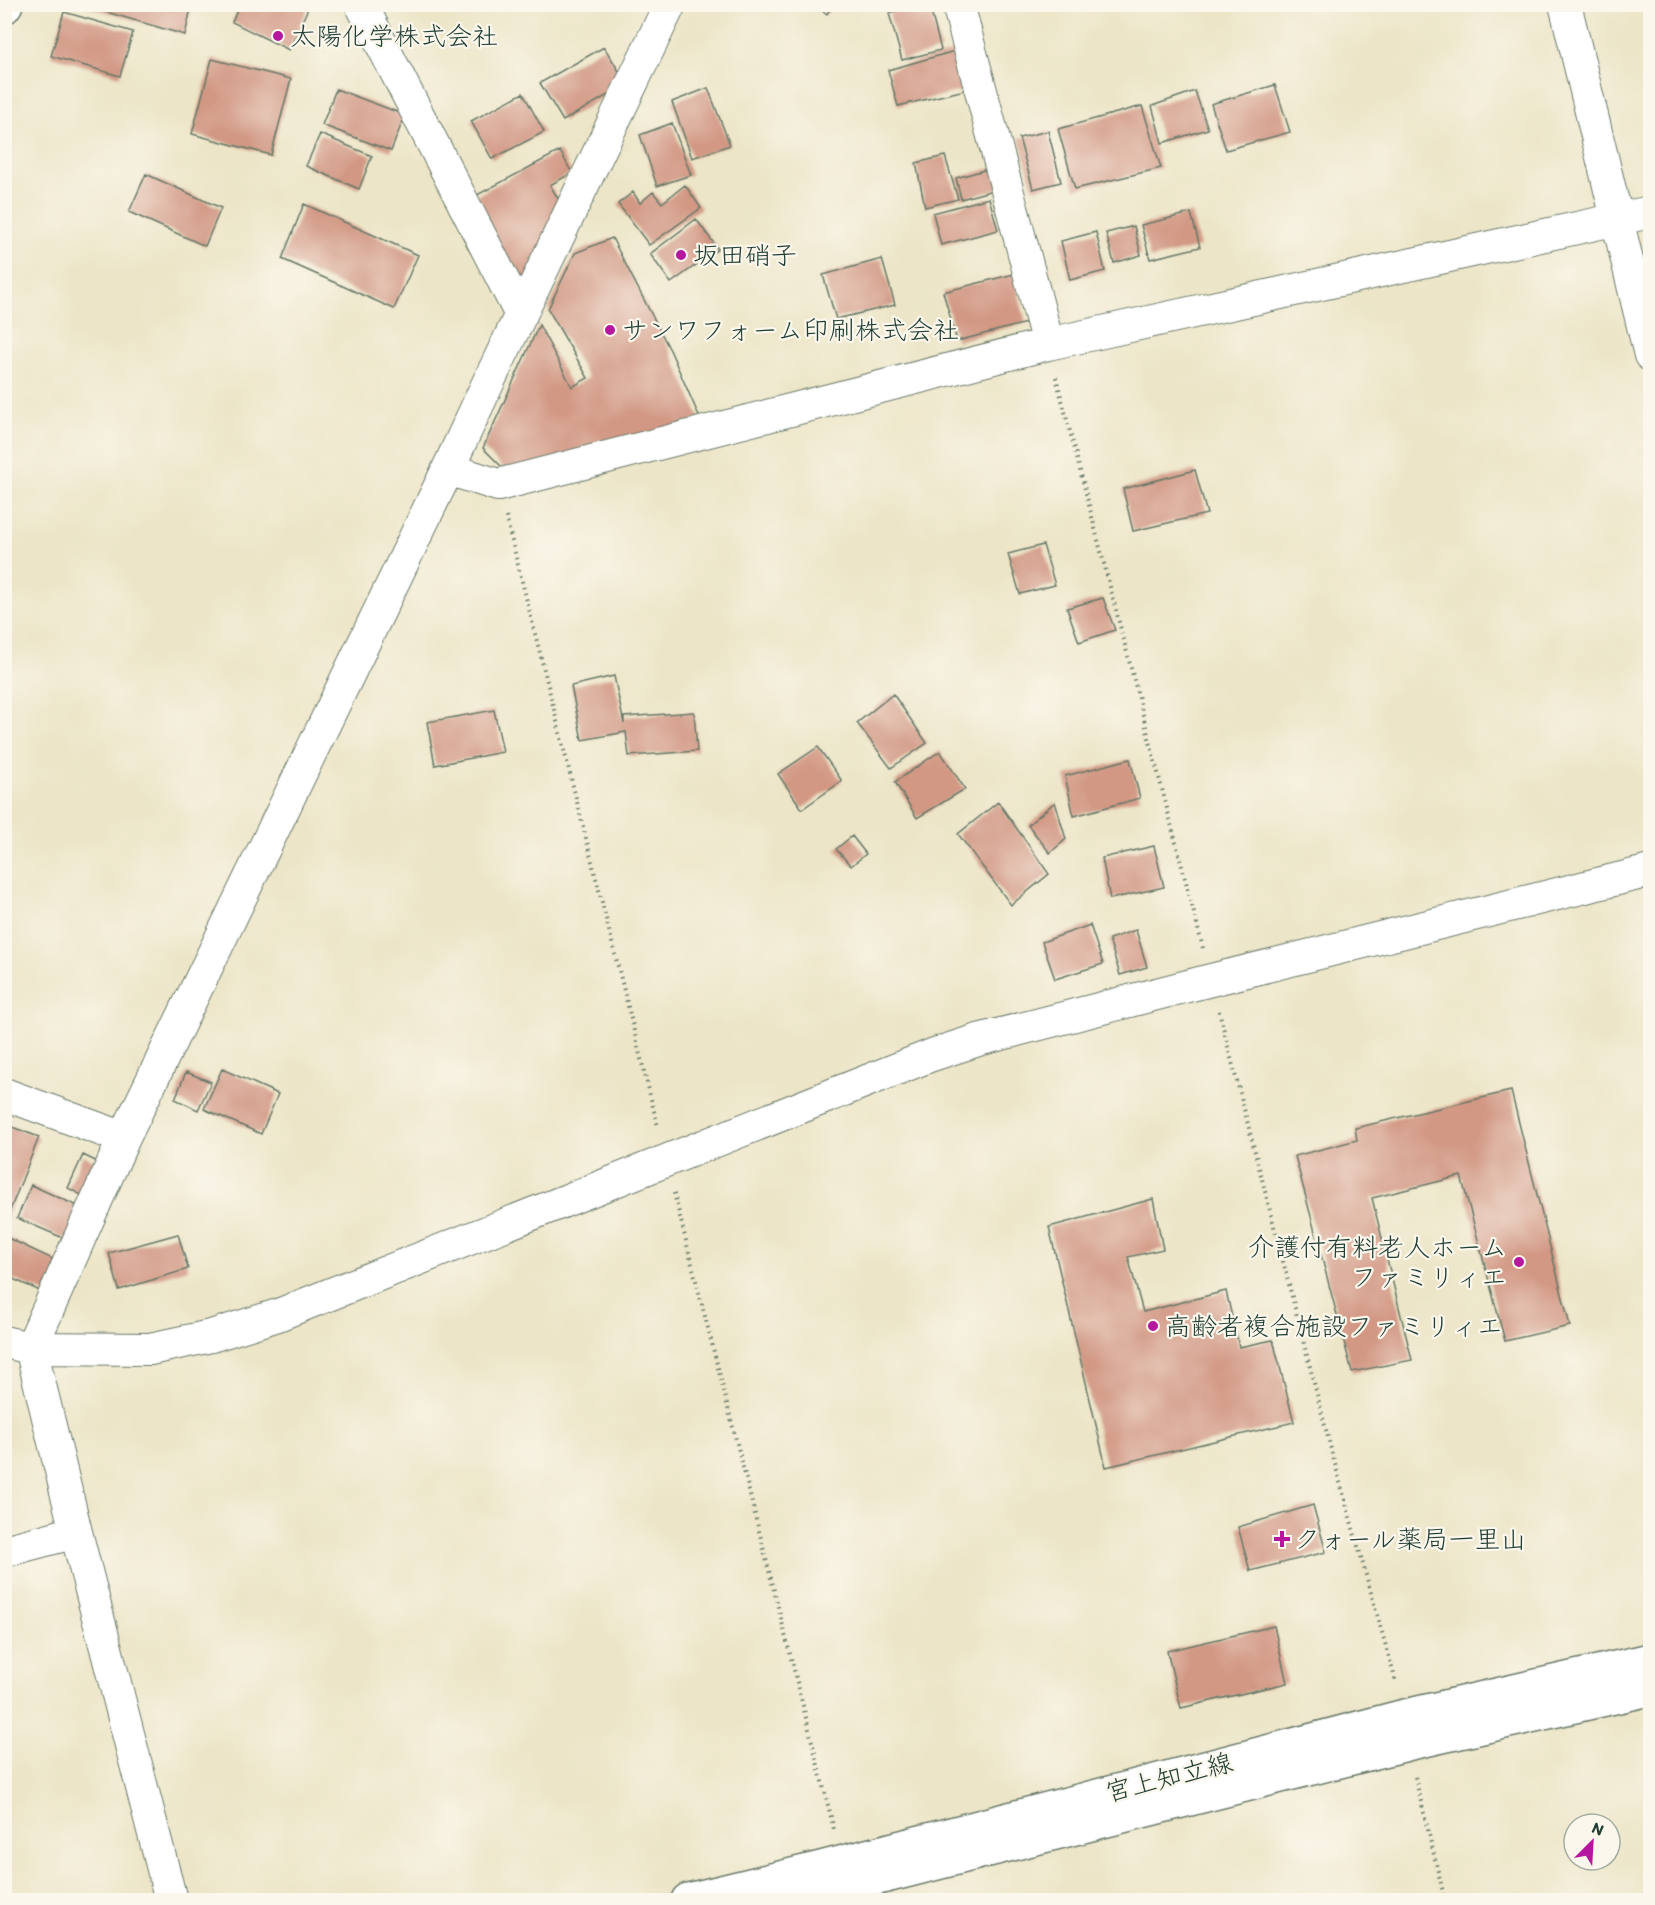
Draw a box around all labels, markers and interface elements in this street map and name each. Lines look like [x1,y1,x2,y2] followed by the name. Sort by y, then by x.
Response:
[290,20,498,52] place label: 太陽化学株式会社
[271,29,285,43] marker: 太陽化学株式会社
[693,239,797,271] place label: 坂田硝子
[674,248,688,262] marker: 坂田硝子
[622,314,959,346] place label: サンワフォーム印刷株式会社
[603,323,617,337] marker: サンワフォーム印刷株式会社
[1248,1231,1507,1293] place label: 介護付有料老人ホーム ファミリィエ
[1512,1255,1526,1269] marker: 介護付有料老人ホーム ファミリィエ
[1165,1310,1503,1342] place label: 高齢者複合施設ファミリィエ
[1146,1319,1160,1333] marker: 高齢者複合施設ファミリィエ
[1294,1523,1526,1555] place label: クォール薬局一里山
[1275,1532,1289,1546] marker: クォール薬局一里山
[1102,1746,1236,1808] street label: 宮上知立線
[1562,1812,1622,1872] north arrow
[1589,1818,1607,1840] text: N

